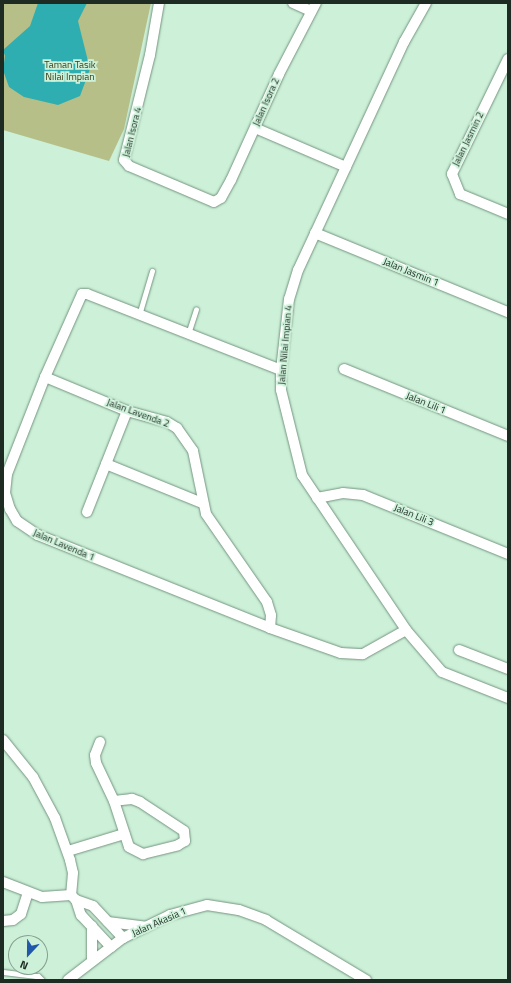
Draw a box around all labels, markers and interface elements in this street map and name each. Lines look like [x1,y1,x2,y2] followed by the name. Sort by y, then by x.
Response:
[44,58,96,82] park label: Taman Tasik Nilai Impian
[250,76,282,128] street label: Jalan Isora 2
[120,106,144,158] street label: Jalan Isora 4
[450,110,486,168] street label: Jalan Jasmin 2
[381,255,441,289] street label: Jalan Jasmin 1
[276,305,294,385] street label: Jalan Nilai Impian 4
[404,390,448,416] street label: Jalan Lili 1
[105,396,171,430] street label: Jalan Lavenda 2
[392,502,436,528] street label: Jalan Lili 3
[31,527,97,563] street label: Jalan Lavenda 1
[130,905,188,939] street label: Jalan Akasia 1
[8,935,48,975] north arrow
[17,956,30,974] text: N

